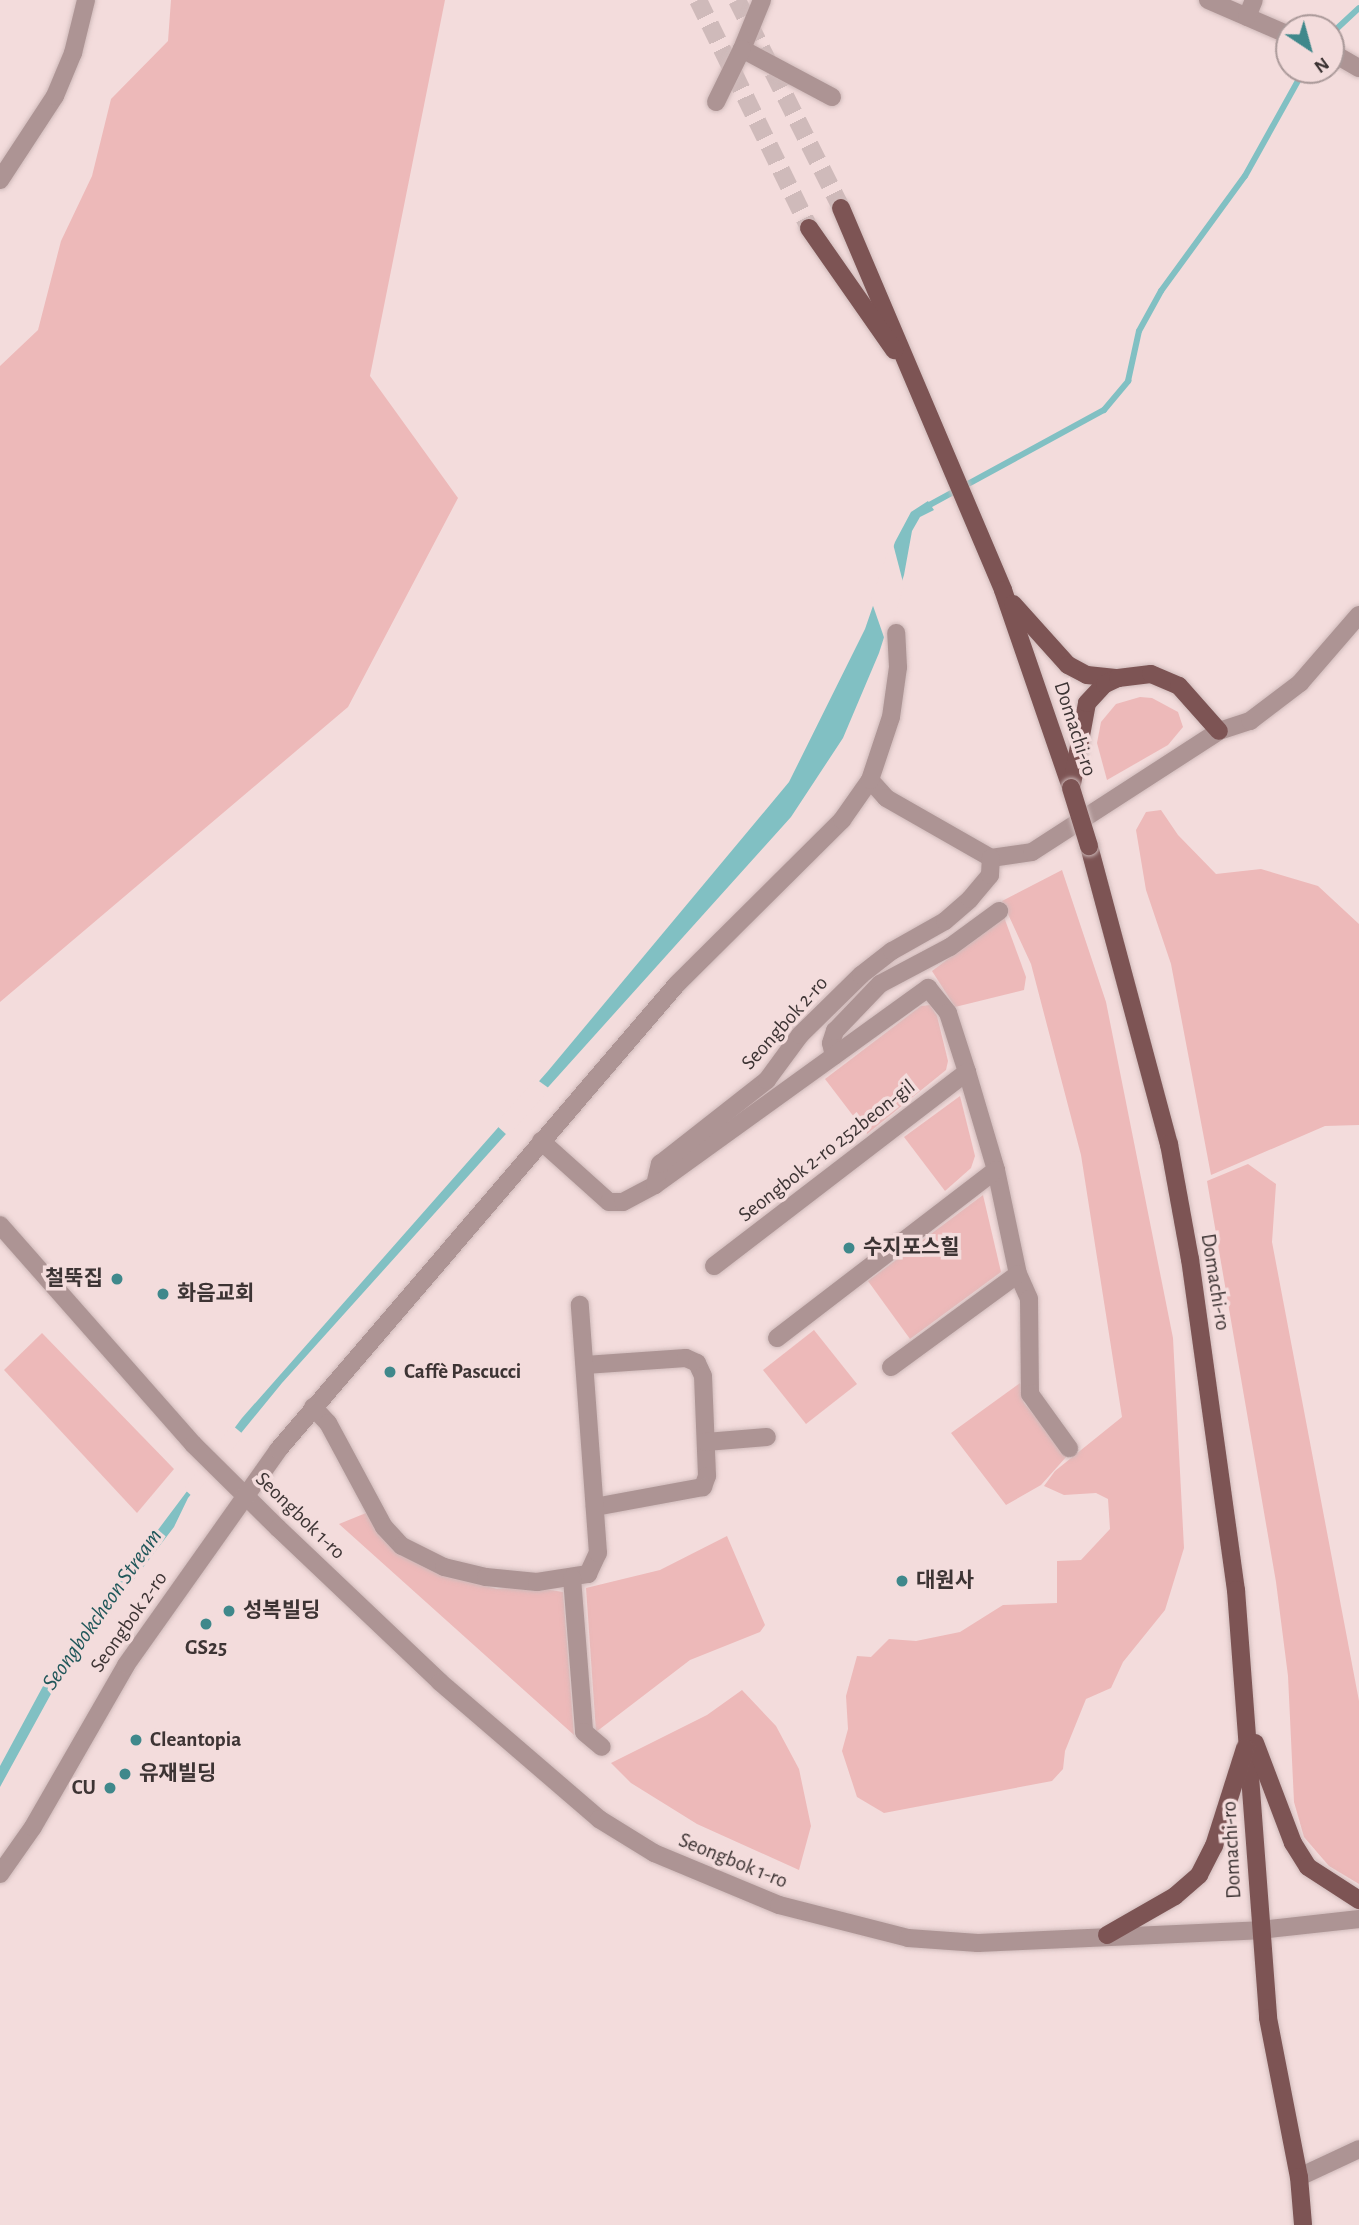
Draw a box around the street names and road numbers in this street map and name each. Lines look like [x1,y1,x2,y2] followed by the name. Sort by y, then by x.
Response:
[1048,679,1102,779] street label: Domachi-ro
[736,971,834,1075] street label: Seongbok 2-ro
[734,1074,920,1228] street label: Seongbok 2-ro 252beon-gil
[1195,1232,1235,1332] street label: Domachi-ro
[250,1467,350,1565] street label: Seongbok 1-ro
[85,1567,173,1677] street label: Seongbok 2-ro
[1217,1801,1247,1899] street label: Domachi-ro
[675,1828,791,1894] street label: Seongbok 1-ro

